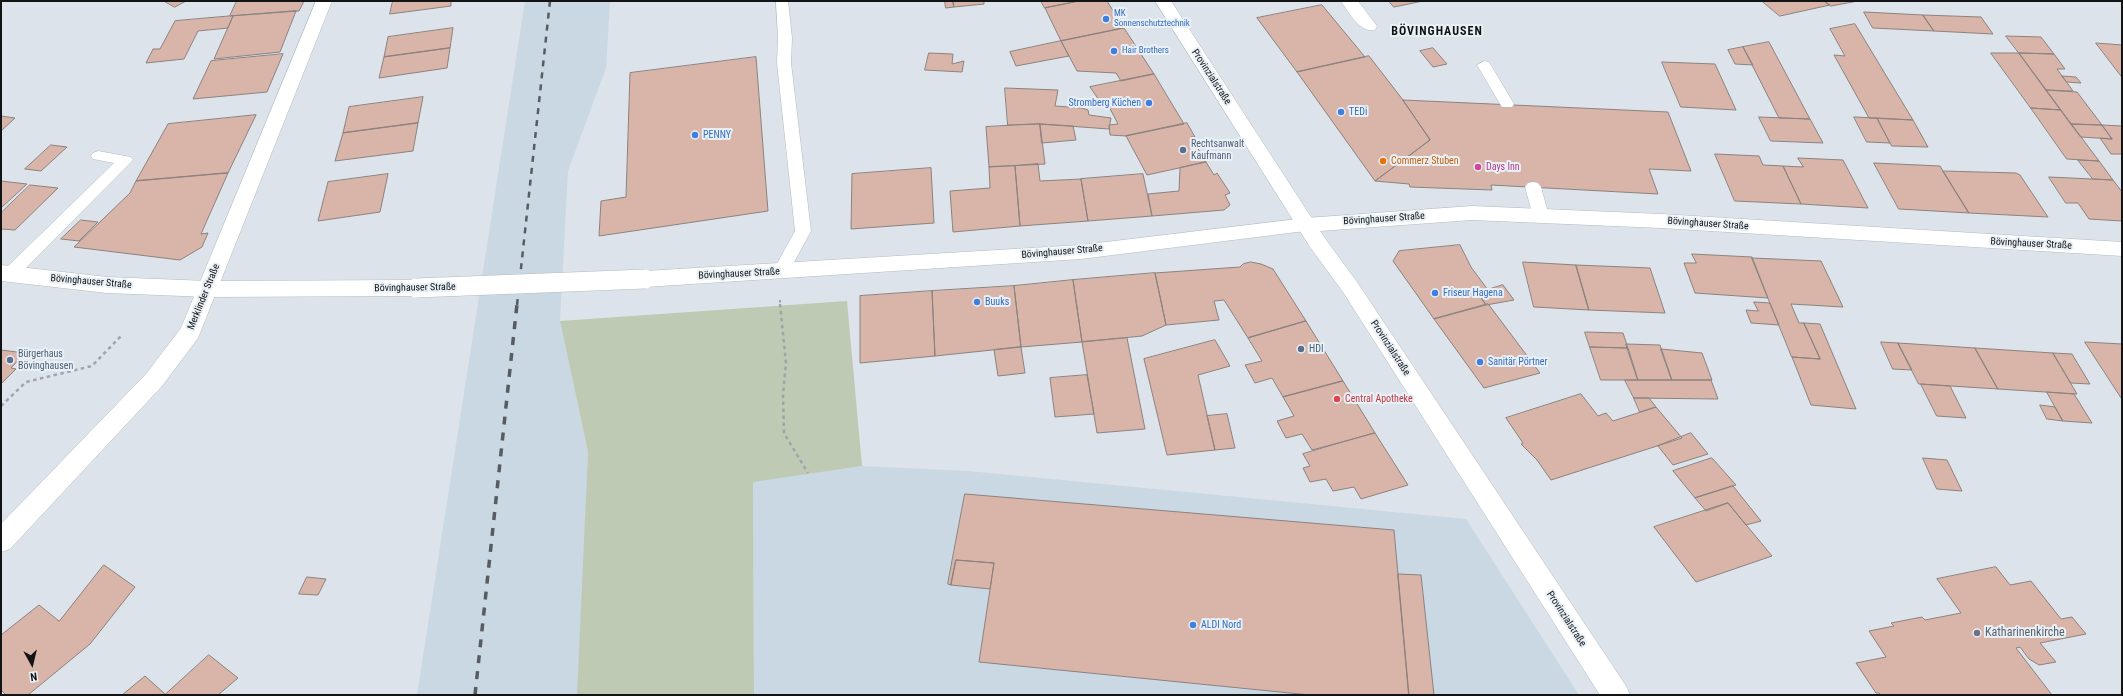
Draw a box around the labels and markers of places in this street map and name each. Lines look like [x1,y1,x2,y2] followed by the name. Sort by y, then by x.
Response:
[1114,9,1190,30] place label: MK Sonnenschutztechnik
[1101,14,1111,24] marker: MK Sonnenschutztechnik
[1109,46,1119,56] marker: Hair Brothers
[1122,46,1169,56] place label: Hair Brothers
[1068,97,1141,109] place label: Stromberg Küchen
[1144,98,1154,108] marker: Stromberg Küchen
[1349,106,1367,118] place label: TEDi
[1336,107,1346,117] marker: TEDi
[703,129,731,141] place label: PENNY
[690,130,700,140] marker: PENNY
[1191,138,1244,162] place label: Rechtsanwalt Kaufmann
[1178,145,1188,155] marker: Rechtsanwalt Kaufmann
[1391,155,1459,167] place label: Commerz Stuben
[1378,156,1388,166] marker: Commerz Stuben
[1486,161,1520,173] place label: Days Inn
[1473,162,1483,172] marker: Days Inn
[1443,287,1503,299] place label: Friseur Hagena
[1430,288,1440,298] marker: Friseur Hagena
[985,296,1009,308] place label: Buuks
[972,297,982,307] marker: Buuks
[1309,343,1323,355] place label: HDI
[1296,344,1306,354] marker: HDI
[18,348,73,372] place label: Bürgerhaus Bövinghausen
[5,355,15,365] marker: Bürgerhaus Bövinghausen
[1488,356,1548,368] place label: Sanitär Pörtner
[1475,357,1485,367] marker: Sanitär Pörtner
[1345,393,1413,405] place label: Central Apotheke
[1332,394,1342,404] marker: Central Apotheke
[1201,619,1241,631] place label: ALDI Nord
[1188,620,1198,630] marker: ALDI Nord
[1985,626,2065,640] place label: Katharinenkirche
[1972,628,1982,638] marker: Katharinenkirche

